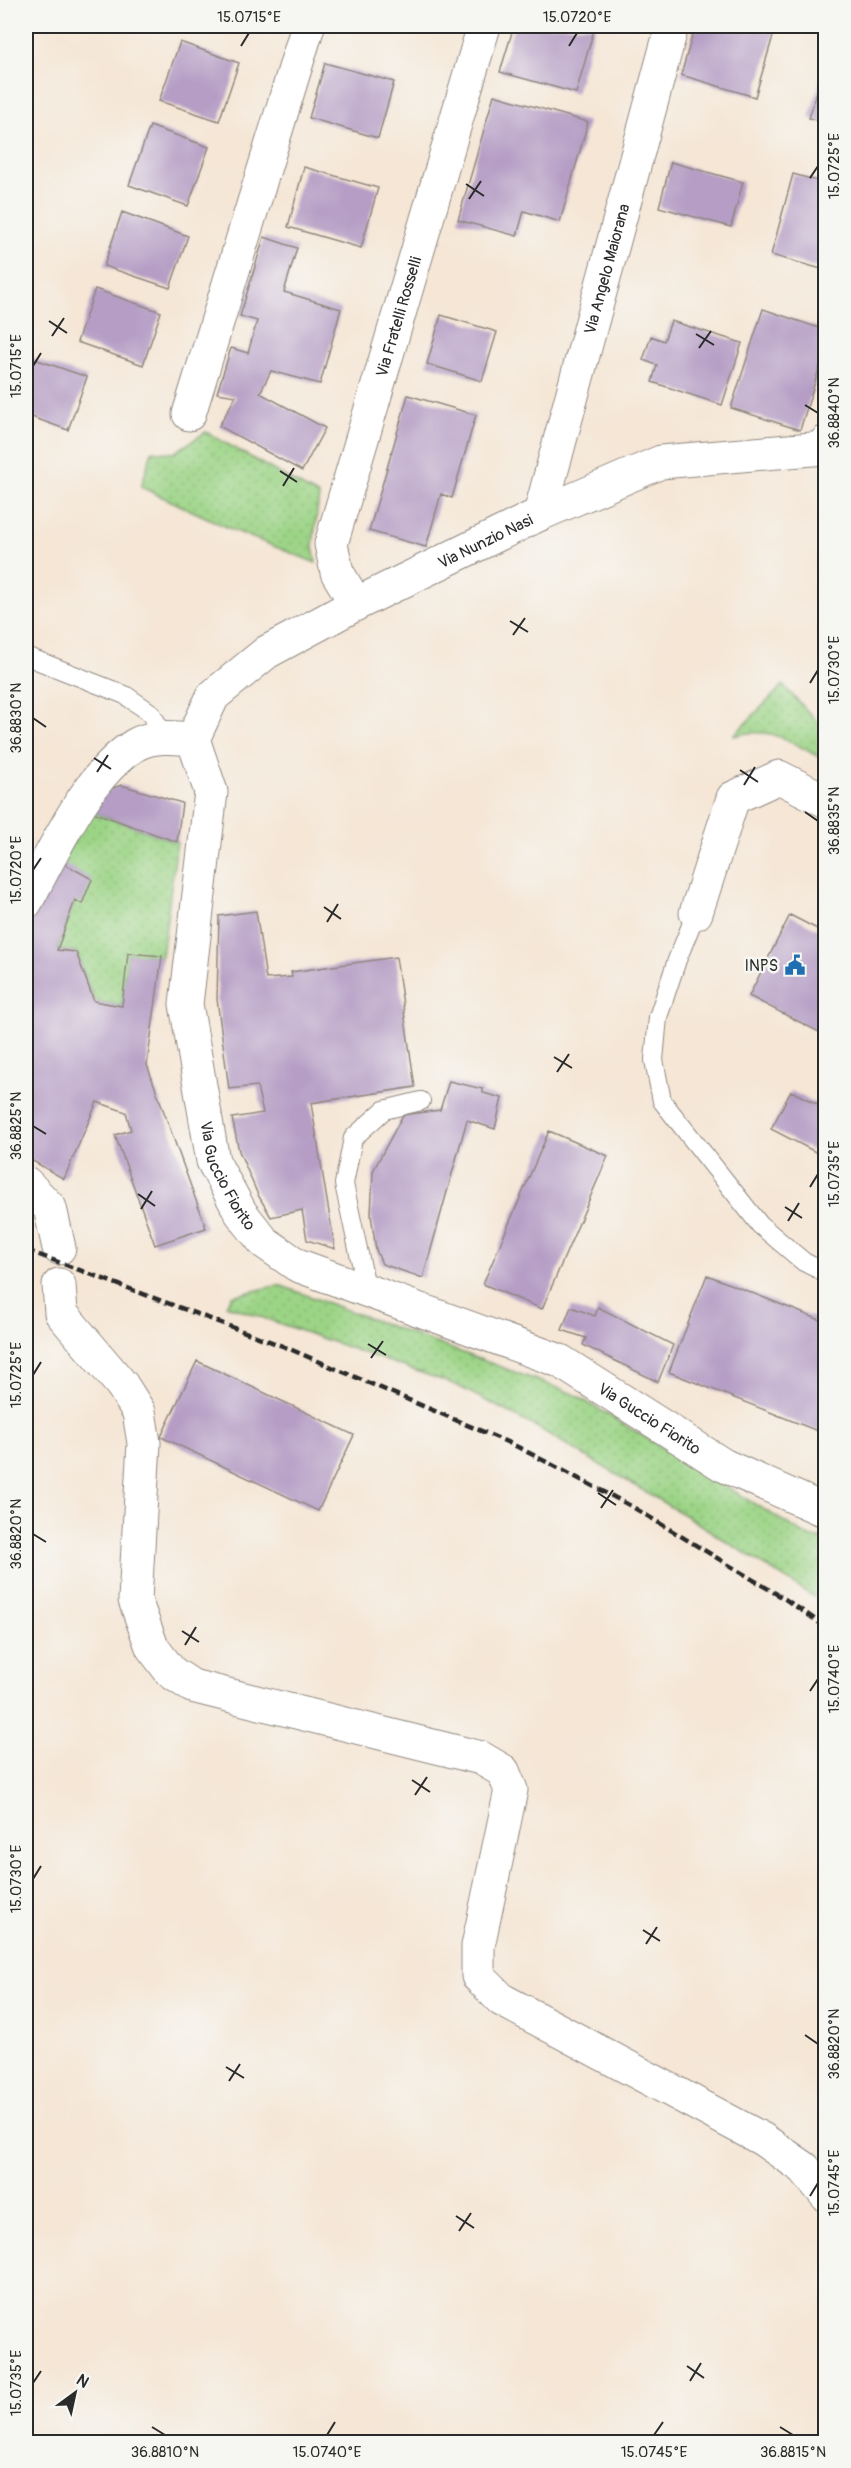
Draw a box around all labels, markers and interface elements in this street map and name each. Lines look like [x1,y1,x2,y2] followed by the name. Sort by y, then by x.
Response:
[217,8,281,27] text: 15.0715°E
[543,8,611,27] text: 15.0720°E
[825,133,844,199] text: 15.0725°E
[580,202,634,337] street label: Via Angelo Maiorana
[372,254,426,379] street label: Via Fratelli Rosselli
[7,334,26,398] text: 15.0715°E
[825,377,844,449] text: 36.8840°N
[435,510,536,573] street label: Via Nunzio Nasi
[825,636,844,704] text: 15.0730°E
[7,683,26,753] text: 36.8830°N
[825,787,844,855] text: 36.8835°N
[7,836,26,904] text: 15.0720°E
[783,953,807,977] public building icon: INPS
[745,956,778,976] place label: INPS
[7,1092,26,1160] text: 36.8825°N
[195,1120,260,1235] street label: Via Guccio Fiorito
[825,1141,844,1207] text: 15.0735°E
[7,1342,26,1408] text: 15.0725°E
[594,1379,705,1459] street label: Via Guccio Fiorito
[7,1499,26,1569] text: 36.8820°N
[825,1644,844,1713] text: 15.0740°E
[7,1845,26,1913] text: 15.0730°E
[825,2009,844,2079] text: 36.8820°N
[825,2149,844,2216] text: 15.0745°E
[7,2350,26,2416] text: 15.0735°E
[45,2363,105,2423] north arrow
[73,2370,93,2393] text: N
[131,2443,199,2462] text: 36.8810°N
[293,2443,362,2462] text: 15.0740°E
[621,2443,688,2462] text: 15.0745°E
[760,2443,826,2462] text: 36.8815°N

